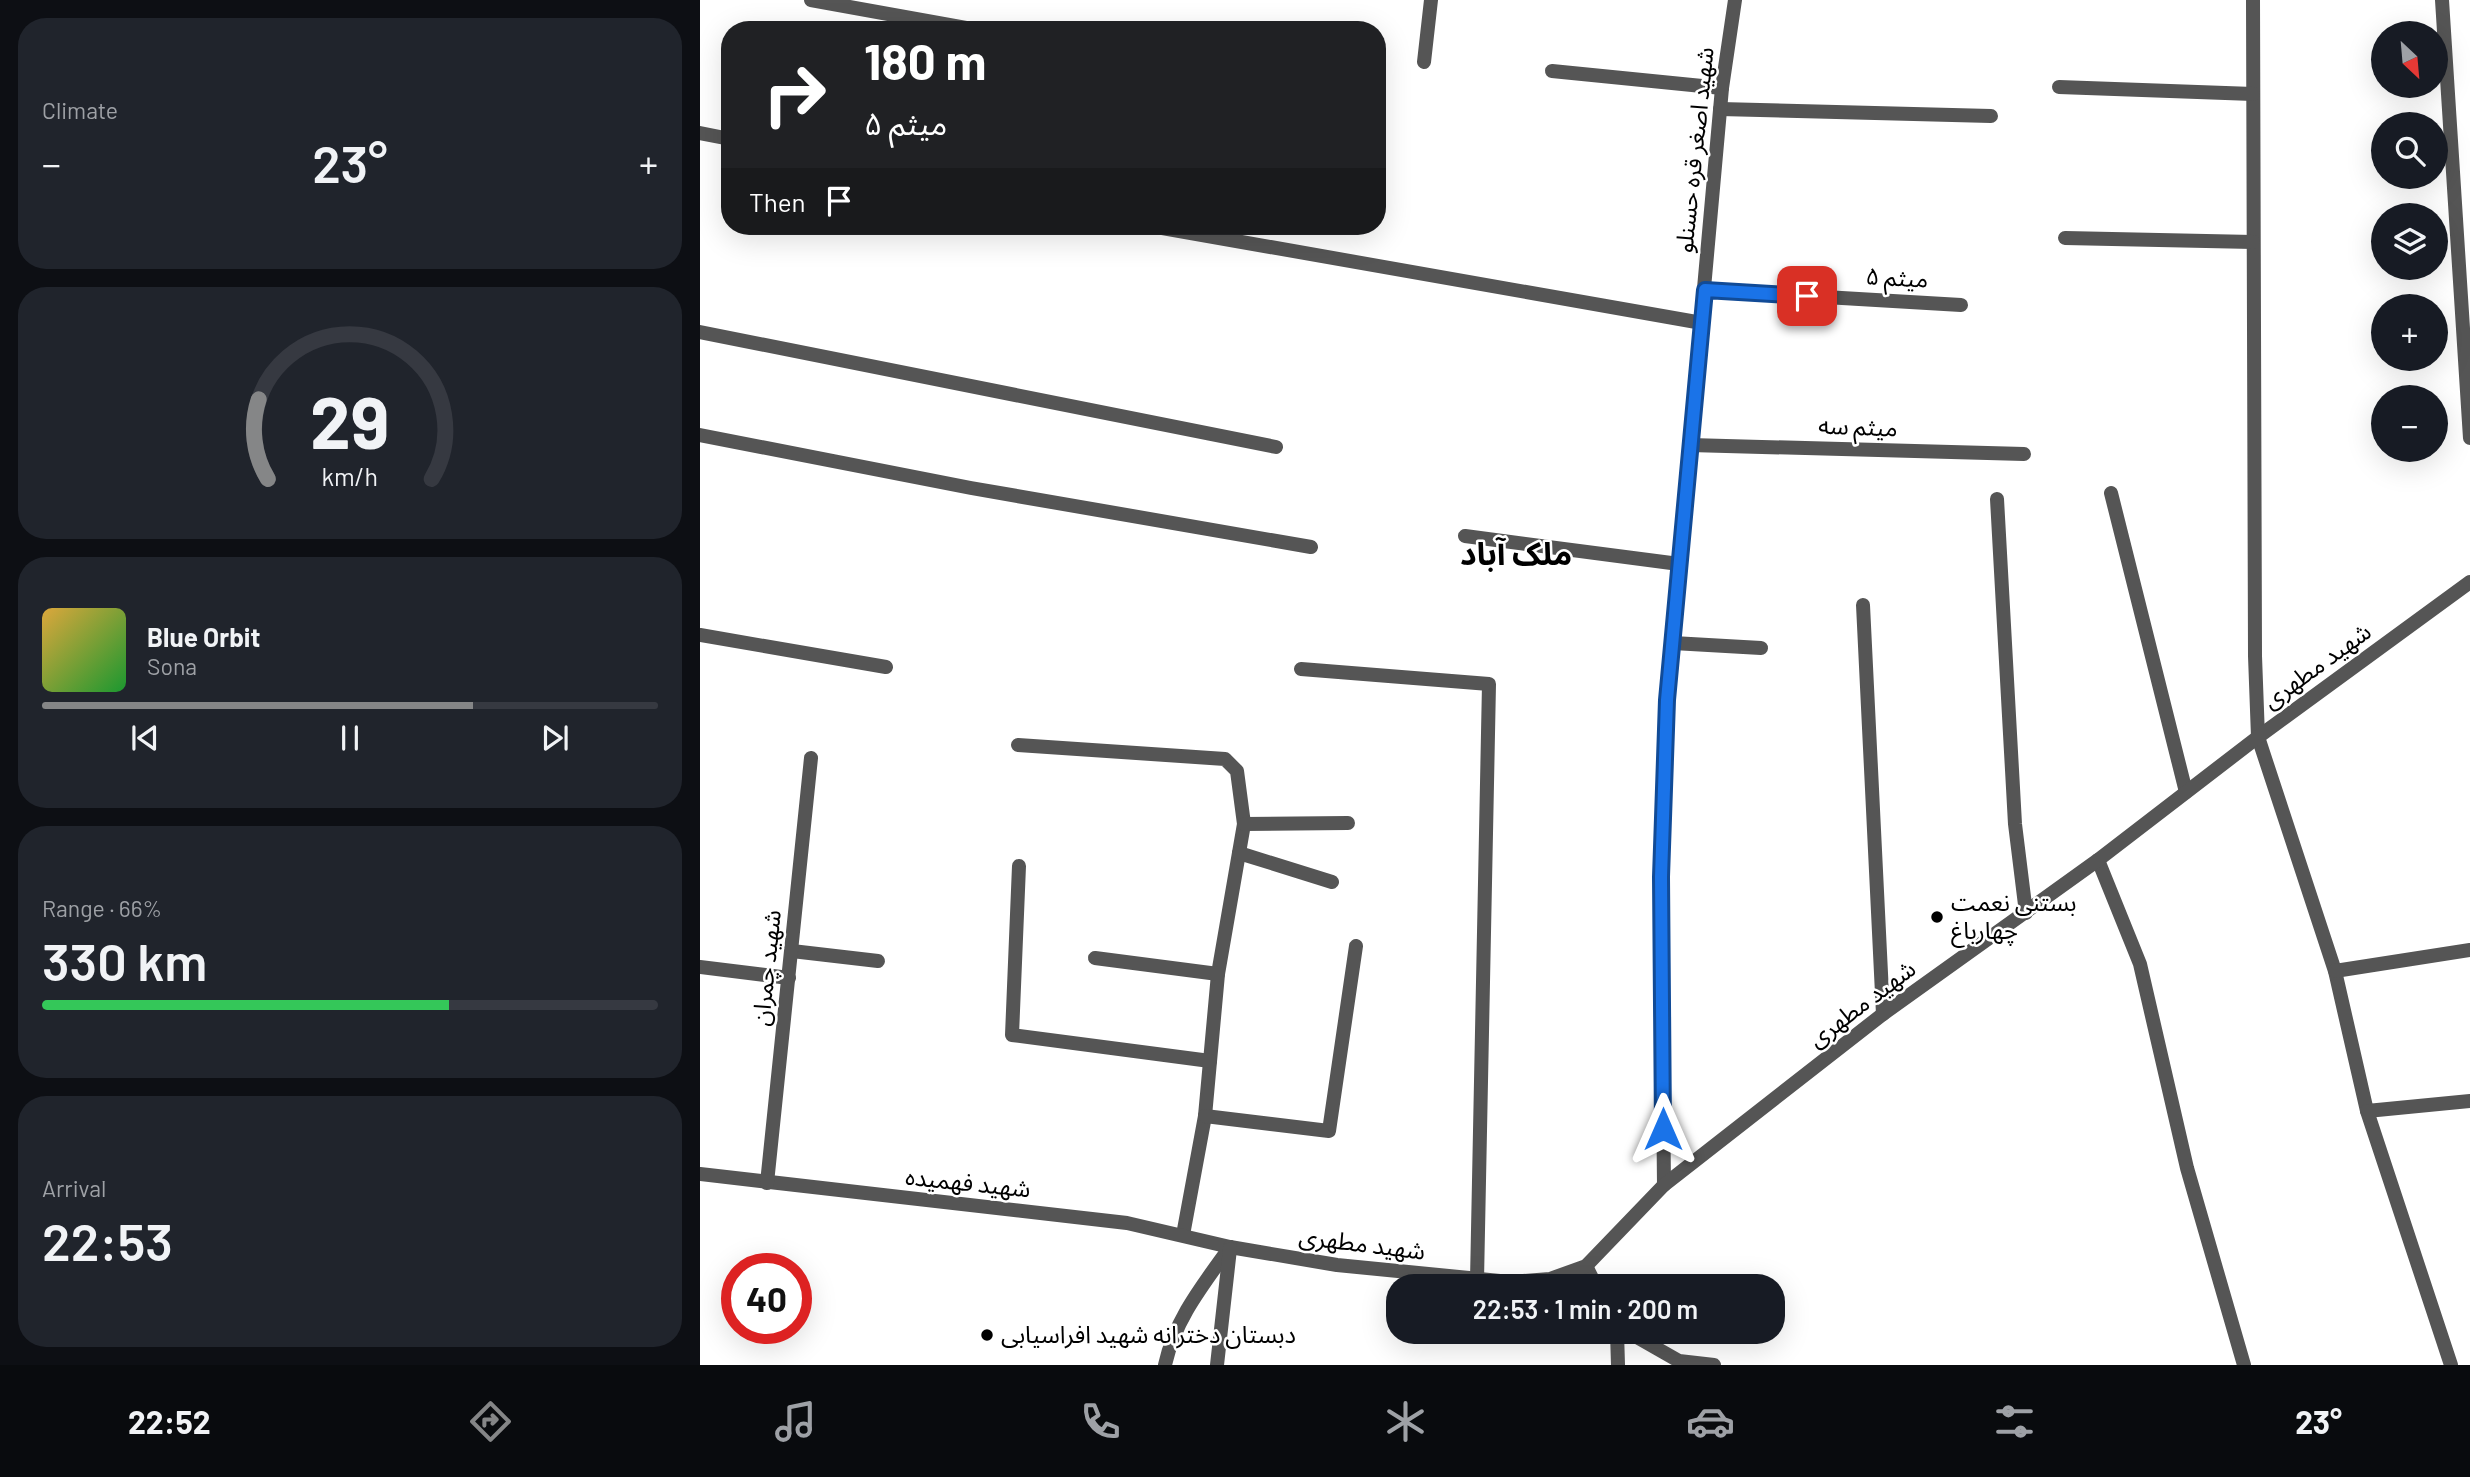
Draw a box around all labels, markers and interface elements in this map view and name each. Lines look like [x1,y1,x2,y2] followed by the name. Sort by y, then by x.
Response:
[2371,21,2448,98] north arrow
[2371,21,2448,462] map controls
[864,31,987,90] text: 180 m
[1668,45,1720,254] street label: شهید اصغر قره حسنلو
[749,49,840,140] icon: right
[42,96,118,124] text: Climate
[864,103,947,141] text: میثم ۵
[2371,112,2448,189] button: search
[312,131,388,193] text: 23°
[42,140,61,186] text: −
[639,140,658,186] text: +
[820,182,858,220] icon: arrive
[749,186,806,217] text: Then
[2371,203,2448,280] button: layers
[1865,260,1929,297] street label: میثم ۵
[1777,266,1837,326] pin
[1788,277,1826,315] icon: arrive
[2371,294,2448,371] button: +
[310,377,390,465] text: 29
[2371,385,2448,462] button: −
[1818,410,1898,445] street label: میثم سه
[322,461,378,491] text: km/h
[1460,533,1572,572] district label: ملک آباد
[2256,616,2377,715] street label: شهید مطهری
[147,621,260,652] text: Blue Orbit
[147,652,197,680] text: Sona
[126,719,164,757] icon: previous
[331,719,369,757] icon: pause
[536,719,574,757] icon: next
[1951,887,2077,948] place label: بستنی نعمت چهارباغ
[42,894,162,922] text: Range · 66%
[745,908,788,1028] street label: شهید چمران
[1929,909,1945,925] marker: بستنی نعمت چهارباغ
[42,929,207,991] text: 330 km
[1802,953,1921,1053] street label: شهید مطهری
[1626,1092,1700,1166] position arrow
[904,1161,1032,1203] street label: شهید فهمیده
[42,1174,106,1202] text: Arrival
[42,1209,173,1271] text: 22:53
[1297,1220,1427,1266] street label: شهید مطهری
[721,1253,812,1344] speed limit sign: 40
[1473,1293,1698,1324] text: 22:53 · 1 min · 200 m
[1001,1319,1296,1349] place label: دبستان دخترانه شهید افراسیابی
[979,1327,995,1343] marker: دبستان دخترانه شهید افراسیابی
[466,1397,515,1446] icon: directions
[771,1397,820,1446] icon: music
[1076,1397,1125,1446] icon: phone
[1381,1397,1430,1446] icon: climate
[1686,1397,1735,1446] icon: car
[1990,1397,2039,1446] icon: filters
[128,1402,211,1440] text: 22:52
[2295,1402,2342,1440] text: 23°

